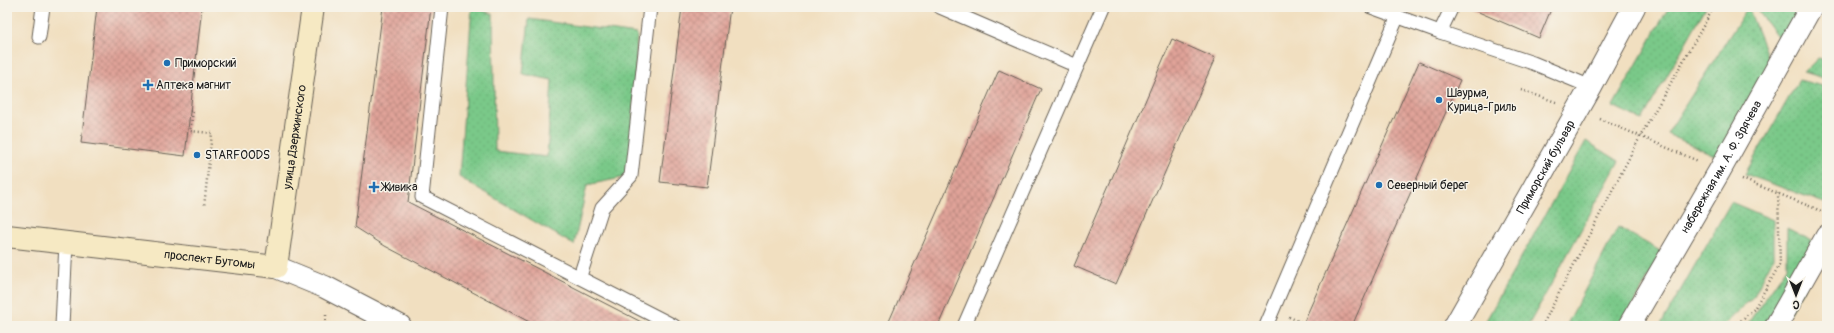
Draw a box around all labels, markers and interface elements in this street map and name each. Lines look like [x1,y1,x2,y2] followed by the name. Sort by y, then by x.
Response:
[175,56,237,71] place label: Приморский
[162,58,172,68] marker: Приморский
[156,78,231,93] place label: Аптека магнит
[143,80,153,90] marker: Аптека магнит
[280,83,310,191] street label: улица Дзержинского
[1447,86,1517,115] place label: Шаурма, Курица-Гриль
[1434,95,1444,105] marker: Шаурма, Курица-Гриль
[1678,98,1765,236] street label: набережная им. А. Ф. Зрячева
[1513,117,1579,217] street label: Приморский бульвар
[205,148,270,163] place label: STARFOODS
[192,150,202,160] marker: STARFOODS
[1387,178,1468,193] place label: Северный берег
[380,180,418,195] place label: Живика
[1374,180,1384,190] marker: Северный берег
[369,182,379,192] marker: Живика
[163,247,256,273] street label: проспект Бутомы
[1776,275,1816,315] north arrow
[1792,298,1799,311] text: С

